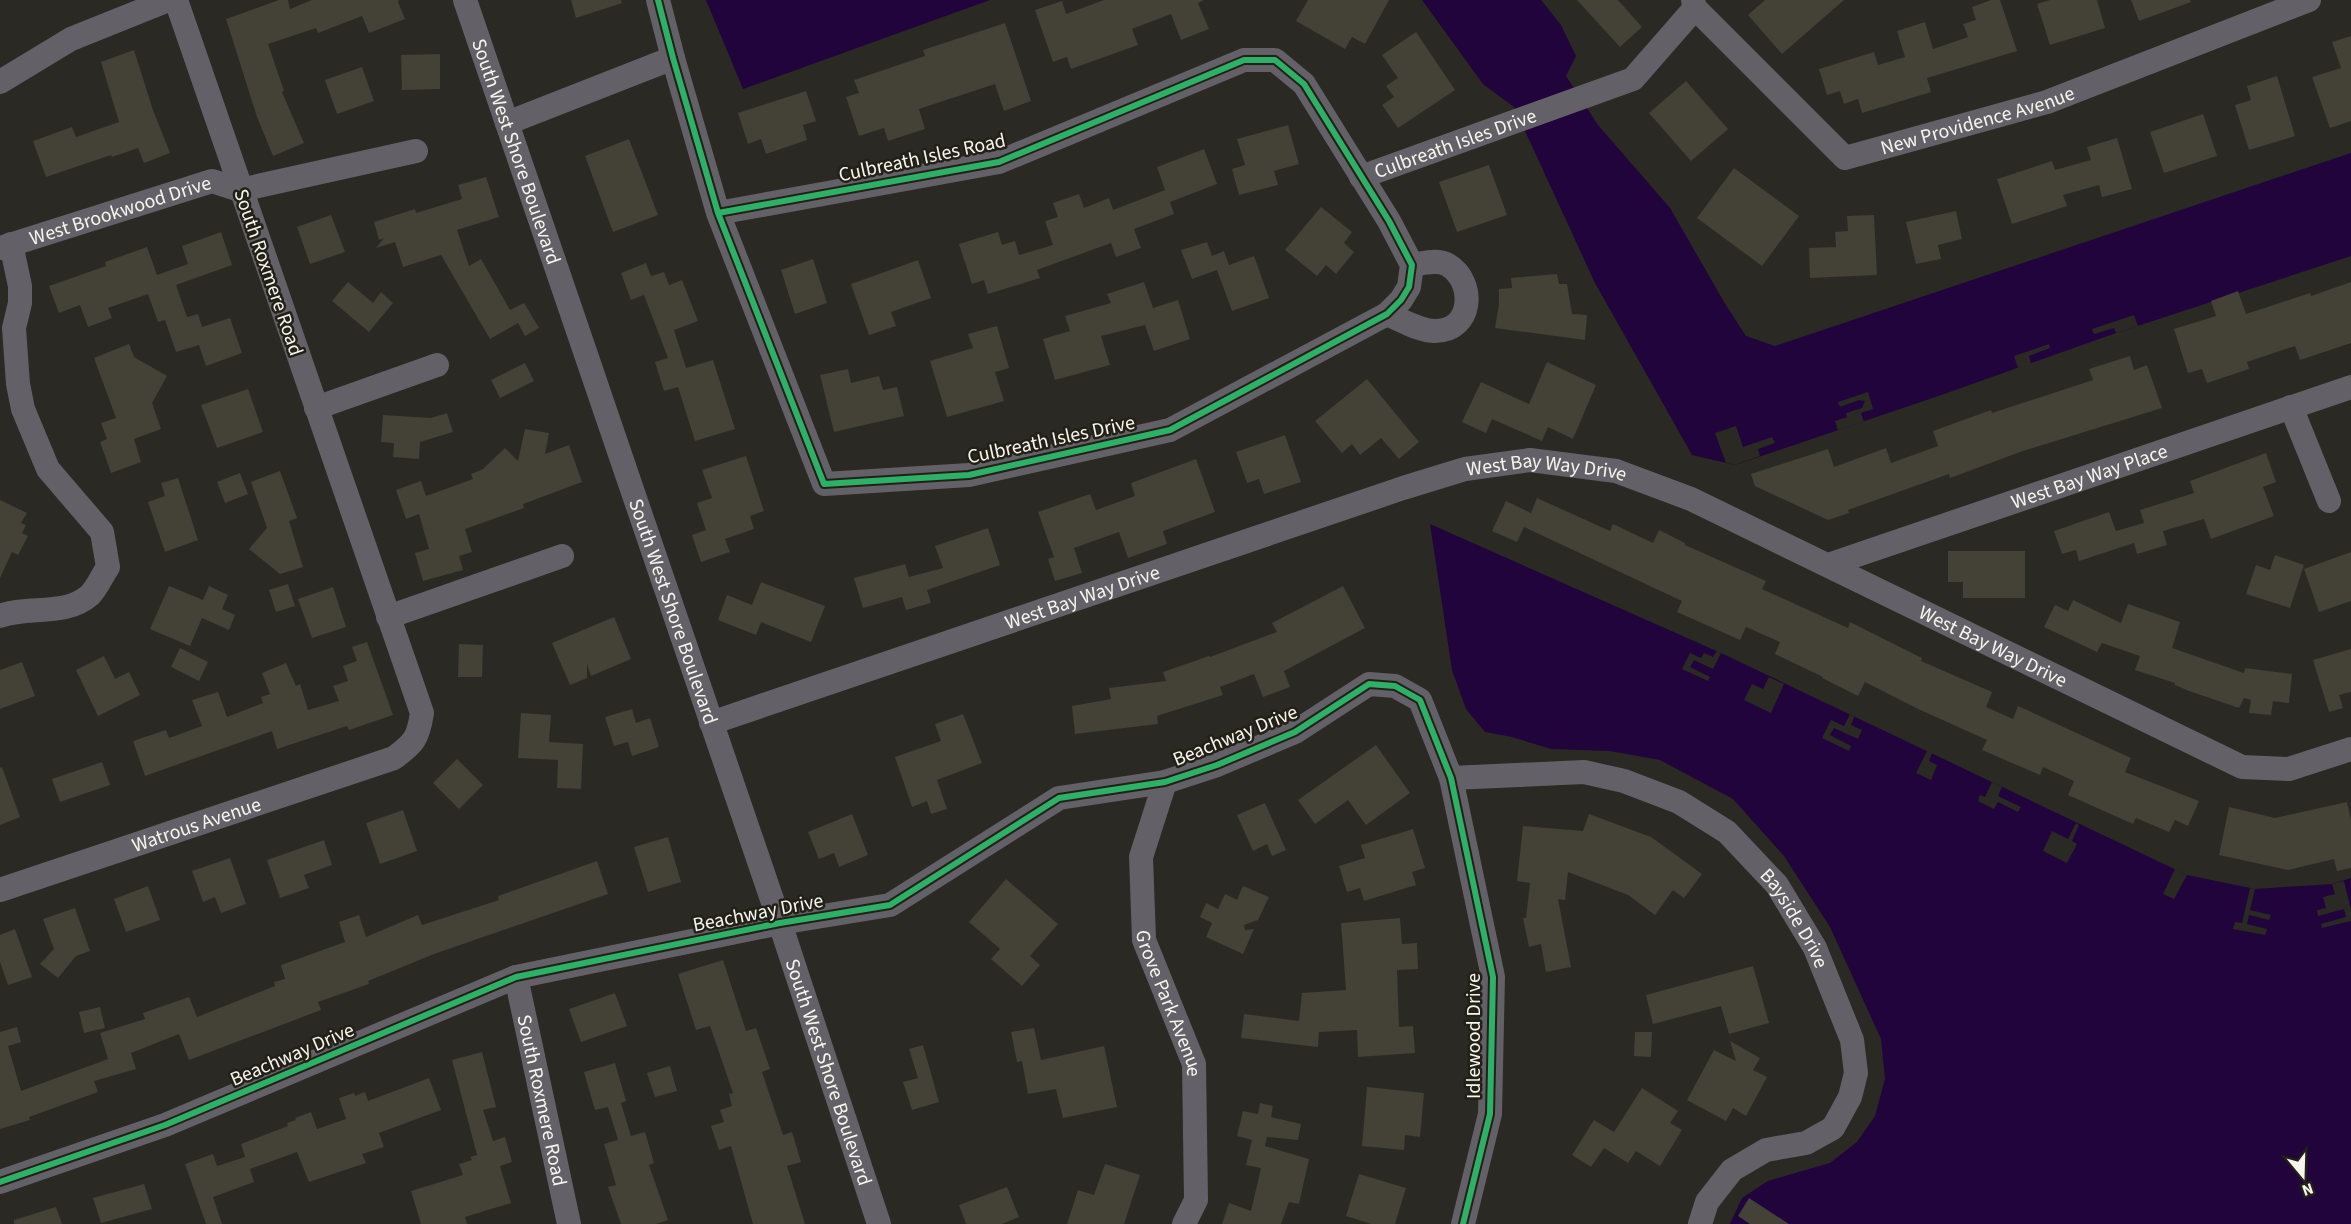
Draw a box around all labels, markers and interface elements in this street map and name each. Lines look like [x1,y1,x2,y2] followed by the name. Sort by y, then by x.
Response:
[464,35,567,268] street label: South West Shore Boulevard
[1877,80,2079,163] street label: New Providence Avenue
[1370,102,1541,186] street label: Culbreath Isles Drive
[836,127,1008,189] street label: Culbreath Isles Road
[26,169,215,253] street label: West Brookwood Drive
[226,185,310,359] street label: South Roxmere Road
[965,409,1138,471] street label: Culbreath Isles Drive
[2008,437,2172,517] street label: West Bay Way Place
[1465,447,1631,489] street label: West Bay Way Drive
[621,495,724,728] street label: South West Shore Boulevard
[1001,559,1164,637] street label: West Bay Way Drive
[1914,599,2072,695] street label: West Bay Way Drive
[1169,698,1302,774] street label: Beachway Drive
[128,791,265,860] street label: Watrous Avenue
[1753,862,1835,973] street label: Bayside Drive
[691,887,826,939] street label: Beachway Drive
[1129,930,1207,1077] street label: Grove Park Avenue
[778,955,878,1189] street label: South West Shore Boulevard
[1460,973,1488,1099] street label: Idlewood Drive
[509,1012,573,1189] street label: South Roxmere Road
[226,1016,359,1094] street label: Beachway Drive
[2273,1146,2333,1206] north arrow
[2299,1177,2316,1201] text: N

